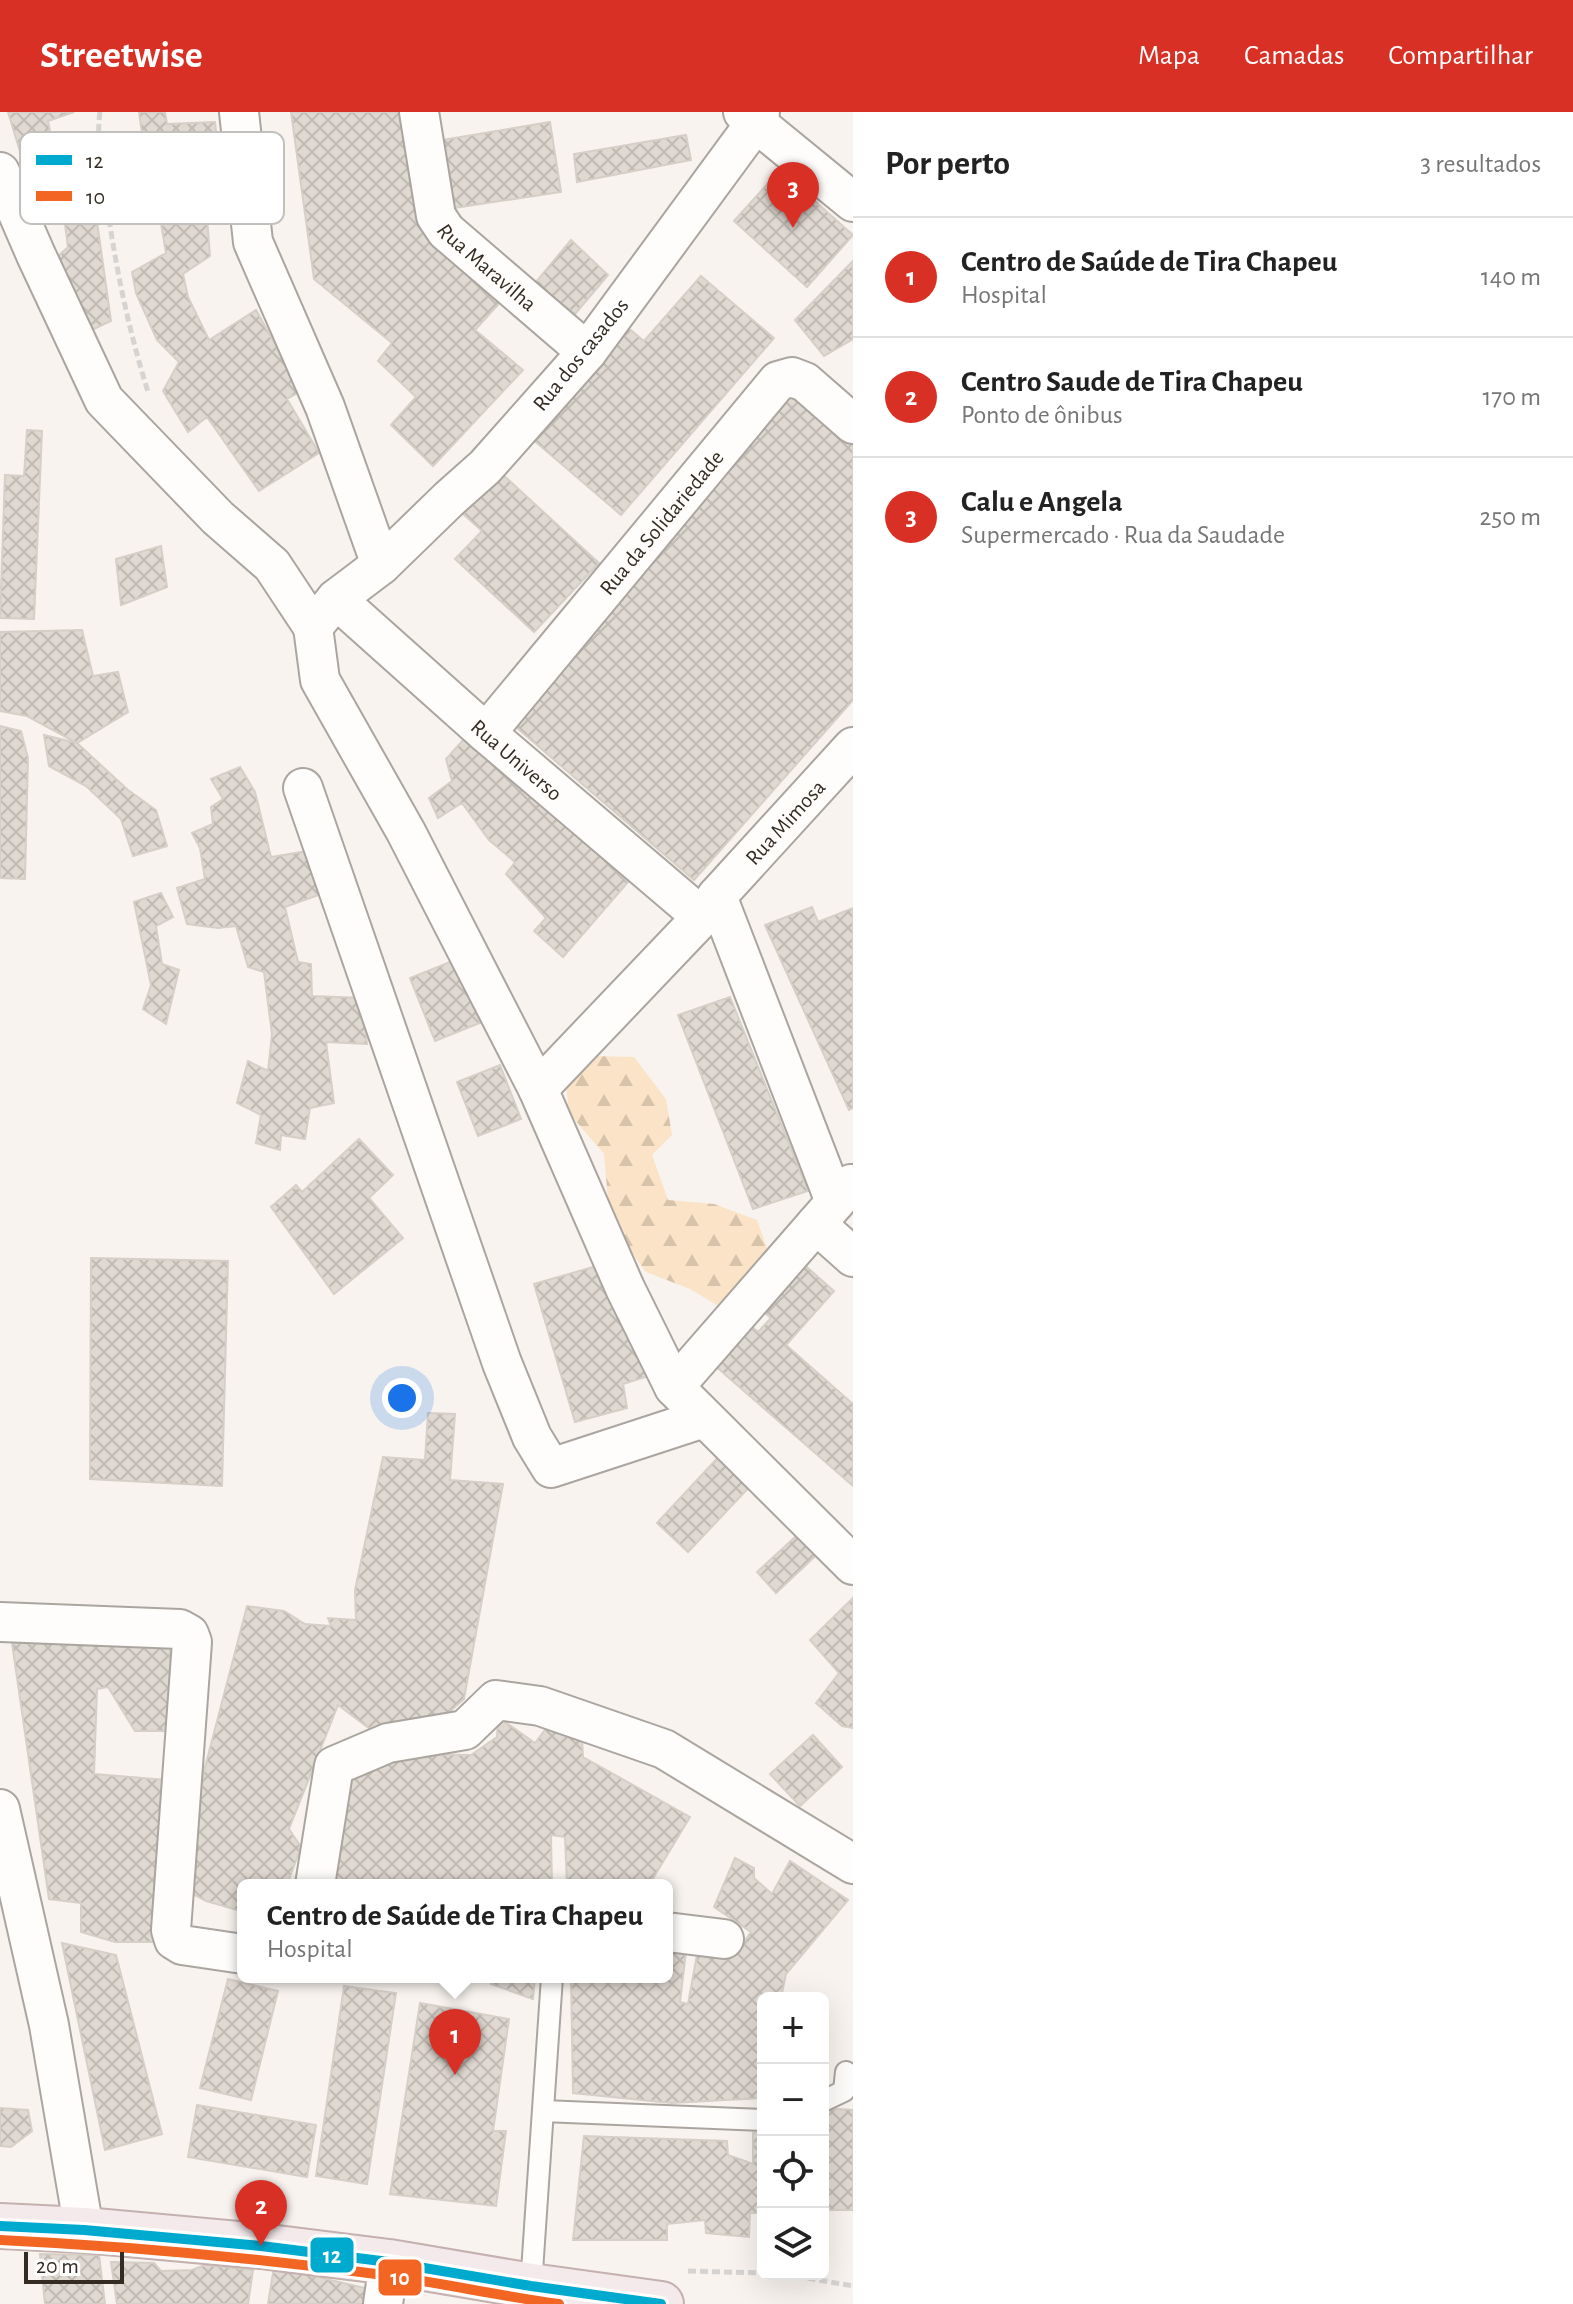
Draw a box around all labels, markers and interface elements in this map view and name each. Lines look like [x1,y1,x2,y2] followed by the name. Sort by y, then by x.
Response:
[40,37,203,75] text: Streetwise
[1138,42,1200,70] text: Mapa
[1244,42,1344,70] text: Camadas
[1388,42,1533,70] text: Compartilhar
[20,132,284,224] legend
[885,147,1010,181] text: Por perto
[86,150,104,172] text: 12
[1420,151,1541,177] text: 3 resultados
[767,162,819,228] pin: 3
[86,186,105,208] text: 10
[432,220,540,316] street label: Rua Maravilha
[961,247,1337,277] text: Centro de Saúde de Tira Chapeu
[906,264,916,290] text: 1
[1481,264,1541,290] text: 140 m
[961,282,1047,308] text: Hospital
[529,294,633,415] street label: Rua dos casados
[961,367,1303,397] text: Centro Saude de Tira Chapeu
[905,384,917,410] text: 2
[1482,384,1541,410] text: 170 m
[961,402,1123,428] text: Ponto de ônibus
[596,446,728,599] street label: Rua da Solidariedade
[961,487,1123,517] text: Calu e Angela
[905,504,917,530] text: 3
[1479,504,1541,530] text: 250 m
[961,522,1285,548] text: Supermercado · Rua da Saudade
[467,715,566,805] street label: Rua Universo
[742,776,829,869] street label: Rua Mimosa
[382,1378,422,1418] your location
[237,1879,673,1983] popup
[267,1901,643,1931] text: Centro de Saúde de Tira Chapeu
[267,1936,353,1962] text: Hospital
[757,1992,829,2280] map controls
[757,1992,829,2064] button: +
[429,2009,481,2075] pin: 1
[757,2064,829,2136] button: −
[757,2136,829,2208] button: locate
[235,2180,287,2246] pin: 2
[757,2208,829,2280] button: layers
[309,2236,355,2274] line badge: 12
[323,2245,341,2267] text: 12
[24,2248,124,2284] scale bar
[36,2255,79,2277] text: 20 m
[377,2258,423,2297] line badge: 10
[390,2267,410,2289] text: 10

